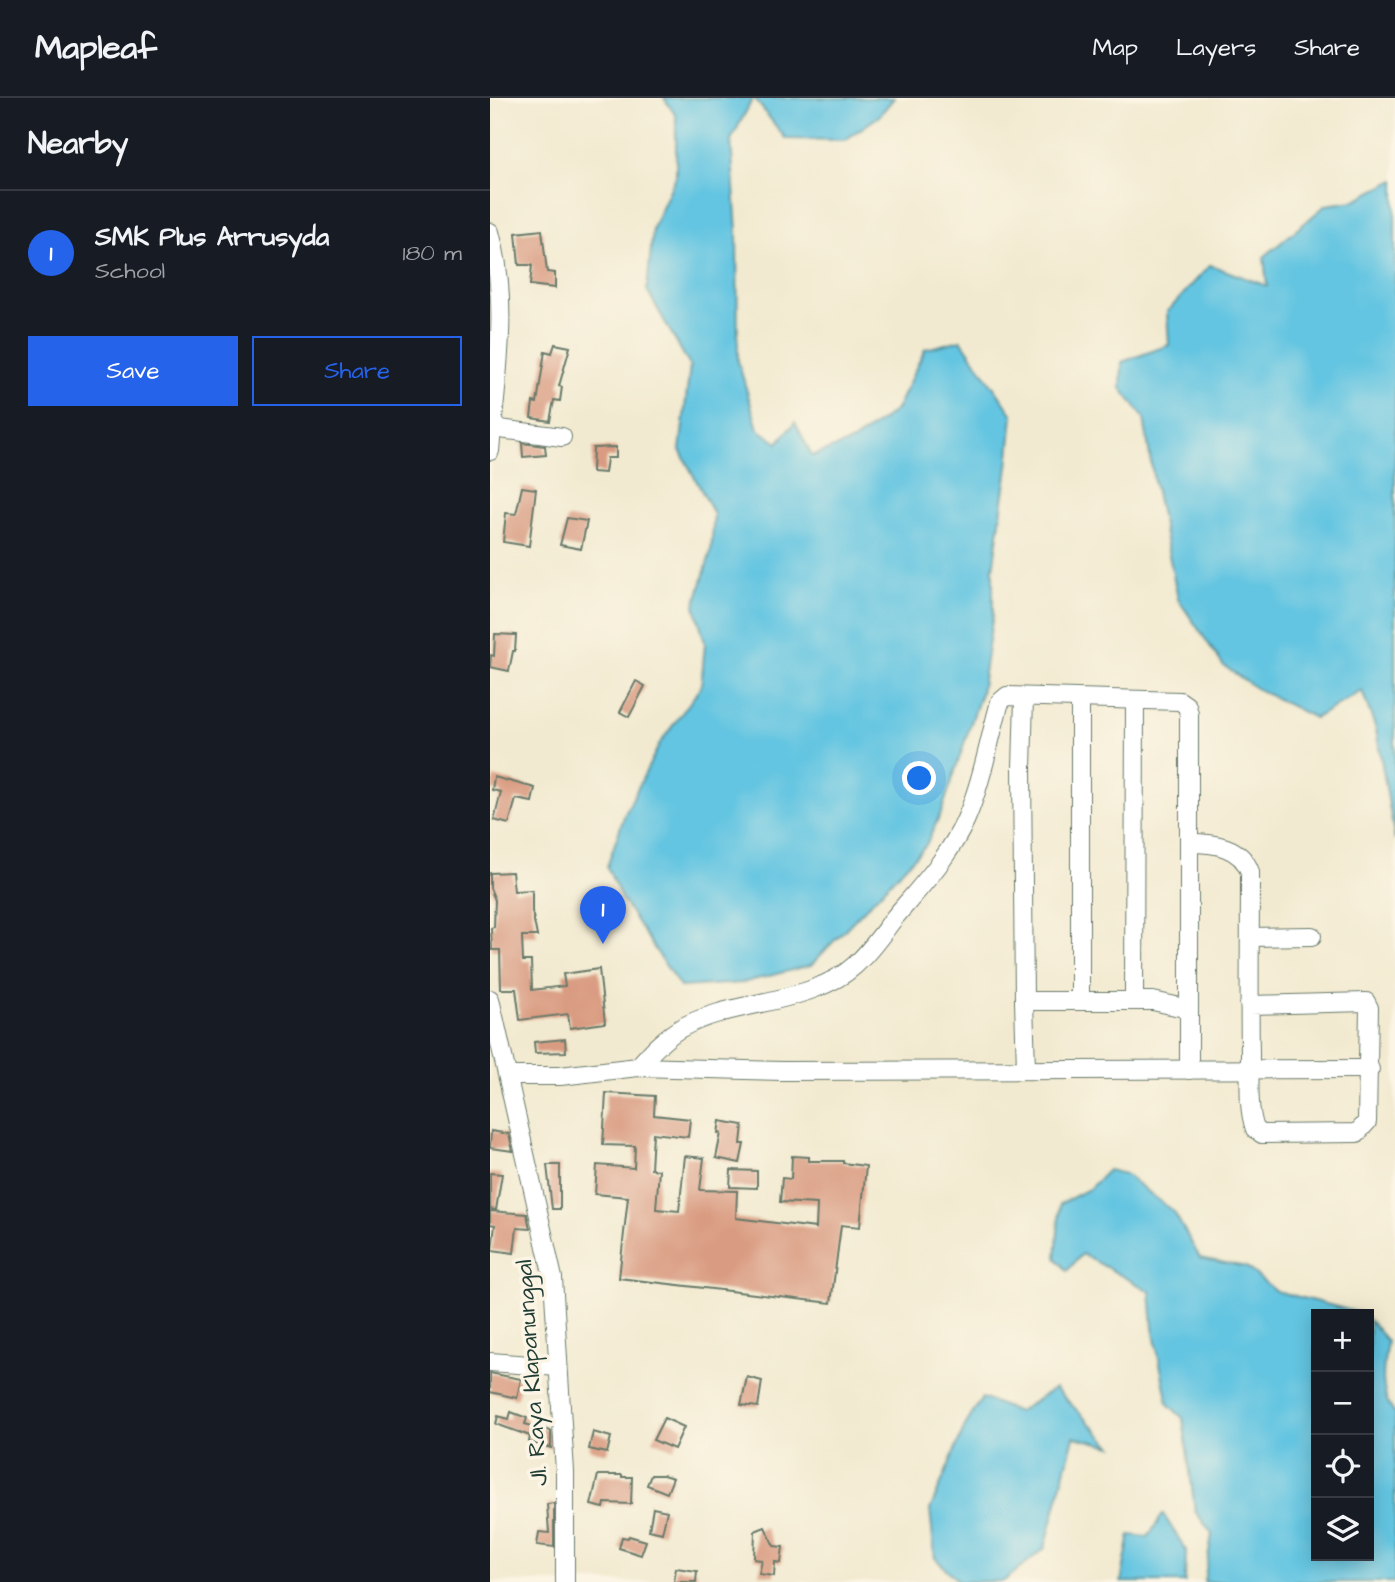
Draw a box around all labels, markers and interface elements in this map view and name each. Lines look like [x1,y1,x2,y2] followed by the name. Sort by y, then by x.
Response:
[35,25,157,71] text: Mapleaf
[1093,31,1138,65] text: Map
[1176,31,1256,65] text: Layers
[1294,31,1360,65] text: Share
[28,123,128,165] text: Nearby
[95,219,329,255] text: SMK Plus Arrusyda
[50,237,52,269] text: 1
[403,237,462,269] text: 180 m
[95,255,165,287] text: School
[28,336,238,406] button: Save
[252,336,462,406] button: Share
[902,761,936,795] your location
[580,886,626,944] pin: 1
[507,1259,558,1487] street label: Jl. Raya Klapanunggal
[1311,1309,1374,1561] map controls
[1311,1309,1374,1372] button: +
[1311,1372,1374,1435] button: −
[1311,1435,1374,1498] button: locate
[1311,1498,1374,1561] button: layers

